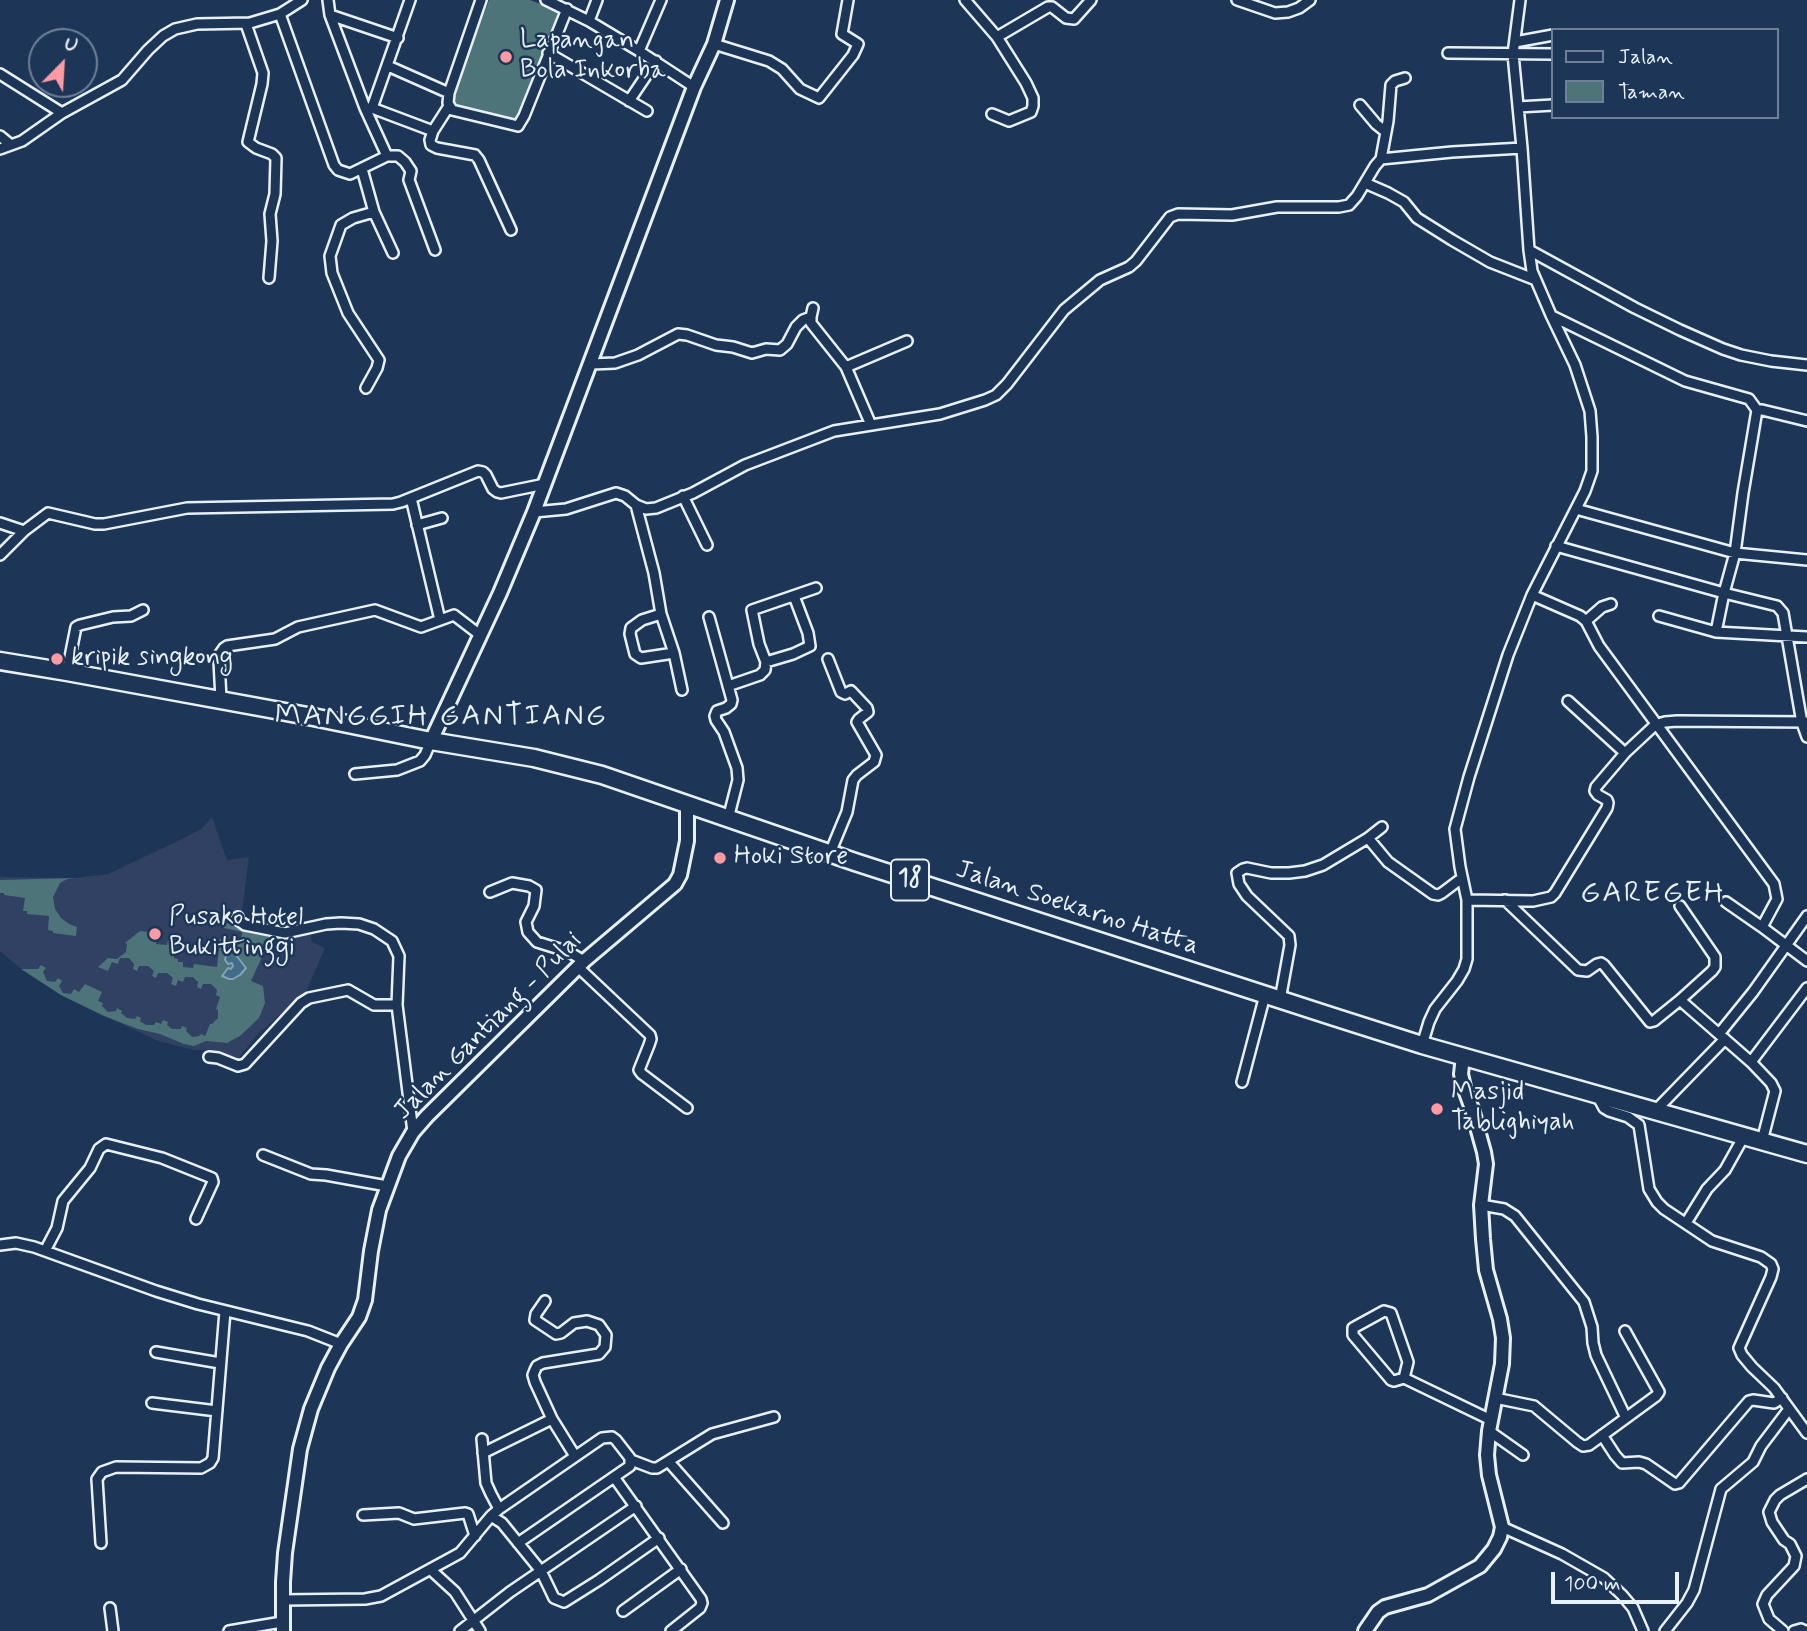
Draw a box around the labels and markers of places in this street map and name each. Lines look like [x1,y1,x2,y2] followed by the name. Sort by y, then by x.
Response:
[520,26,666,88] place label: Lapangan Bola Inkorba
[498,49,514,65] marker: Lapangan Bola Inkorba
[71,643,233,675] place label: kripik singkong
[49,651,65,667] marker: kripik singkong
[734,842,848,874] place label: Hoki Store
[712,850,728,866] marker: Hoki Store
[169,903,303,964] place label: Pusako Hotel Bukittinggi
[147,926,163,942] marker: Pusako Hotel Bukittinggi
[1451,1078,1575,1140] place label: Masjid Tablighiyah
[1429,1101,1445,1117] marker: Masjid Tablighiyah

